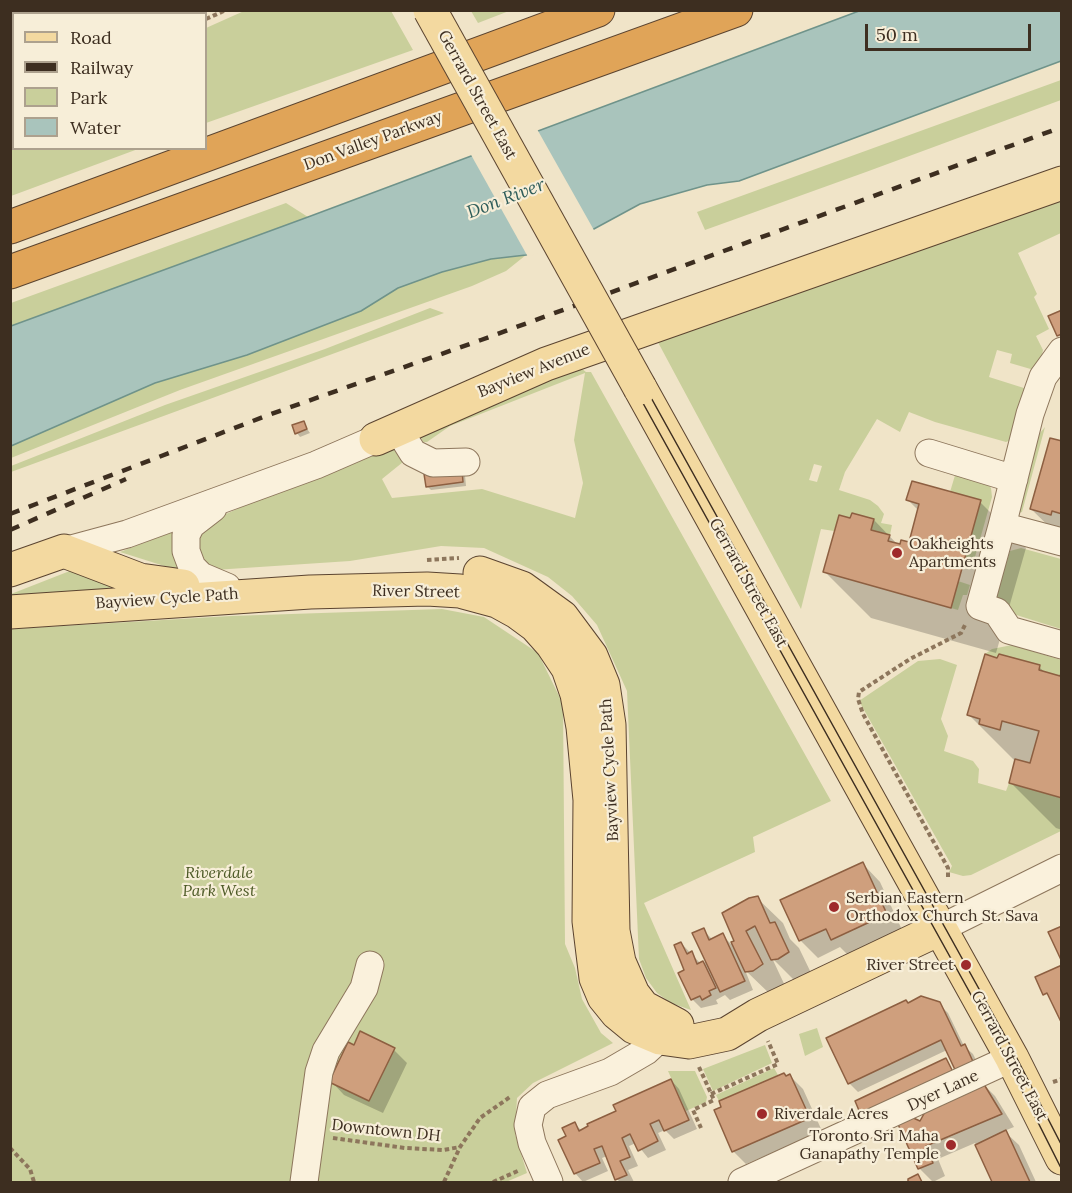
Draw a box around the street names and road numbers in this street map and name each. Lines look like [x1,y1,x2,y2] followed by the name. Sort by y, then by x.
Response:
[433,27,521,163] street label: Gerrard Street East
[301,107,445,175] street label: Don Valley Parkway
[475,340,593,402] street label: Bayview Avenue
[704,515,792,651] street label: Gerrard Street East
[372,582,460,602] street label: River Street
[95,584,239,614] street label: Bayview Cycle Path
[597,698,623,842] street label: Bayview Cycle Path
[967,988,1051,1124] street label: Gerrard Street East
[904,1066,982,1116] street label: Dyer Lane
[330,1116,442,1146] street label: Downtown DH

